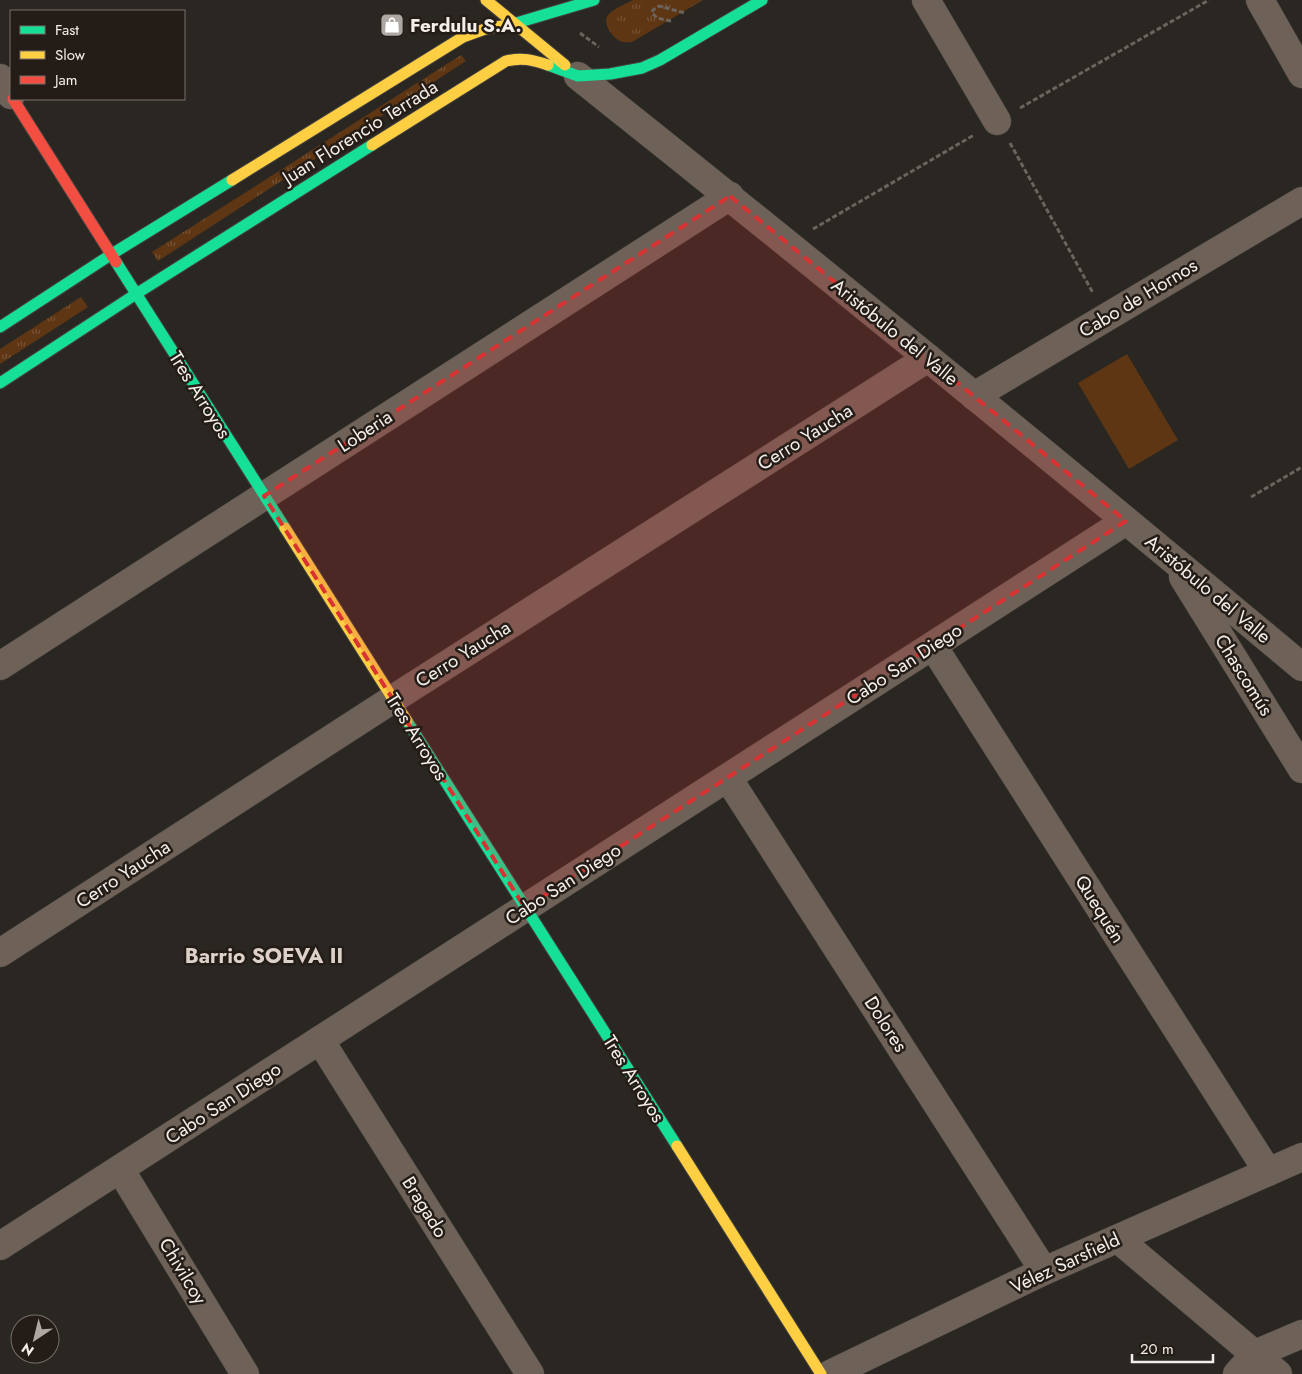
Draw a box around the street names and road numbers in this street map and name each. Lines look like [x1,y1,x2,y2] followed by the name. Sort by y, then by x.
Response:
[275,73,443,192] street label: Juan Florencio Terrada
[1074,252,1203,344] street label: Cabo de Hornos
[826,272,965,392] street label: Aristóbulo del Valle
[163,346,238,444] street label: Tres Arroyos
[752,397,858,477] street label: Cerro Yaucha
[332,403,398,459] street label: Loberia
[1139,528,1277,650] street label: Aristóbulo del Valle
[410,614,516,694] street label: Cerro Yaucha
[841,616,967,712] street label: Cabo San Diego
[1208,629,1280,721] street label: Chascomús
[380,688,455,786] street label: Tres Arroyos
[70,833,176,915] street label: Cerro Yaucha
[500,836,626,932] street label: Cabo San Diego
[1069,870,1131,948] street label: Quequén
[858,991,914,1058] street label: Dolores
[597,1030,672,1128] street label: Tres Arroyos
[160,1055,286,1151] street label: Cabo San Diego
[396,1171,454,1243] street label: Bragado
[1006,1226,1124,1300] street label: Vélez Sarsfield
[153,1233,214,1310] street label: Chivilcoy

